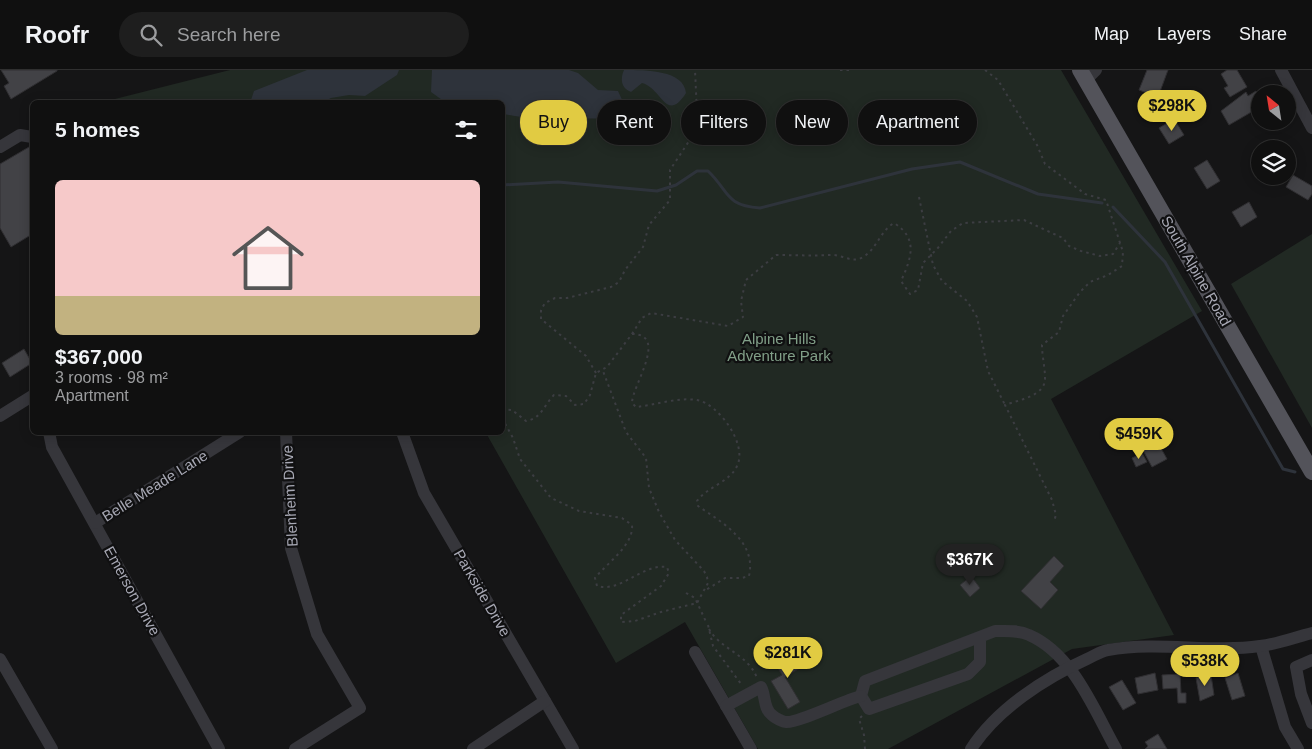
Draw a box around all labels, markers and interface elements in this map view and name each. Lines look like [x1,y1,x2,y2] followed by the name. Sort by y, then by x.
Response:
[119,12,469,57] search box
[25,21,89,48] text: Roofr
[137,21,165,49] icon: search
[177,24,281,45] text: Search here
[1094,24,1129,44] text: Map
[1157,24,1211,44] text: Layers
[1239,24,1287,44] text: Share
[1251,85,1296,130] north arrow
[1251,85,1296,185] map controls
[1137,90,1207,132] pin: $298K
[1148,97,1196,114] text: $298K
[520,100,587,145] chip: Buy
[597,100,671,145] chip: Rent
[681,100,766,145] chip: Filters
[776,100,848,145] chip: New
[858,100,977,145] chip: Apartment
[452,116,480,144] icon: filters
[55,118,140,141] text: 5 homes
[1251,140,1296,185] button: layers
[223,213,313,303] icon: home
[1158,213,1235,329] street label: South Alpine Road
[727,330,831,364] park label: Alpine Hills Adventure Park
[55,345,143,368] text: $367,000
[55,369,168,386] text: 3 rooms · 98 m²
[55,387,129,404] text: Apartment
[1104,418,1174,460] pin: $459K
[1115,425,1163,442] text: $459K
[278,445,301,547] street label: Blenheim Drive
[99,446,211,525] street label: Belle Meade Lane
[101,543,164,638] street label: Emerson Drive
[935,544,1005,586] pin: $367K
[451,546,514,639] street label: Parkside Drive
[946,551,994,568] text: $367K
[753,636,823,679] pin: $281K
[764,644,812,661] text: $281K
[1170,644,1240,687] pin: $538K
[1181,652,1229,669] text: $538K

